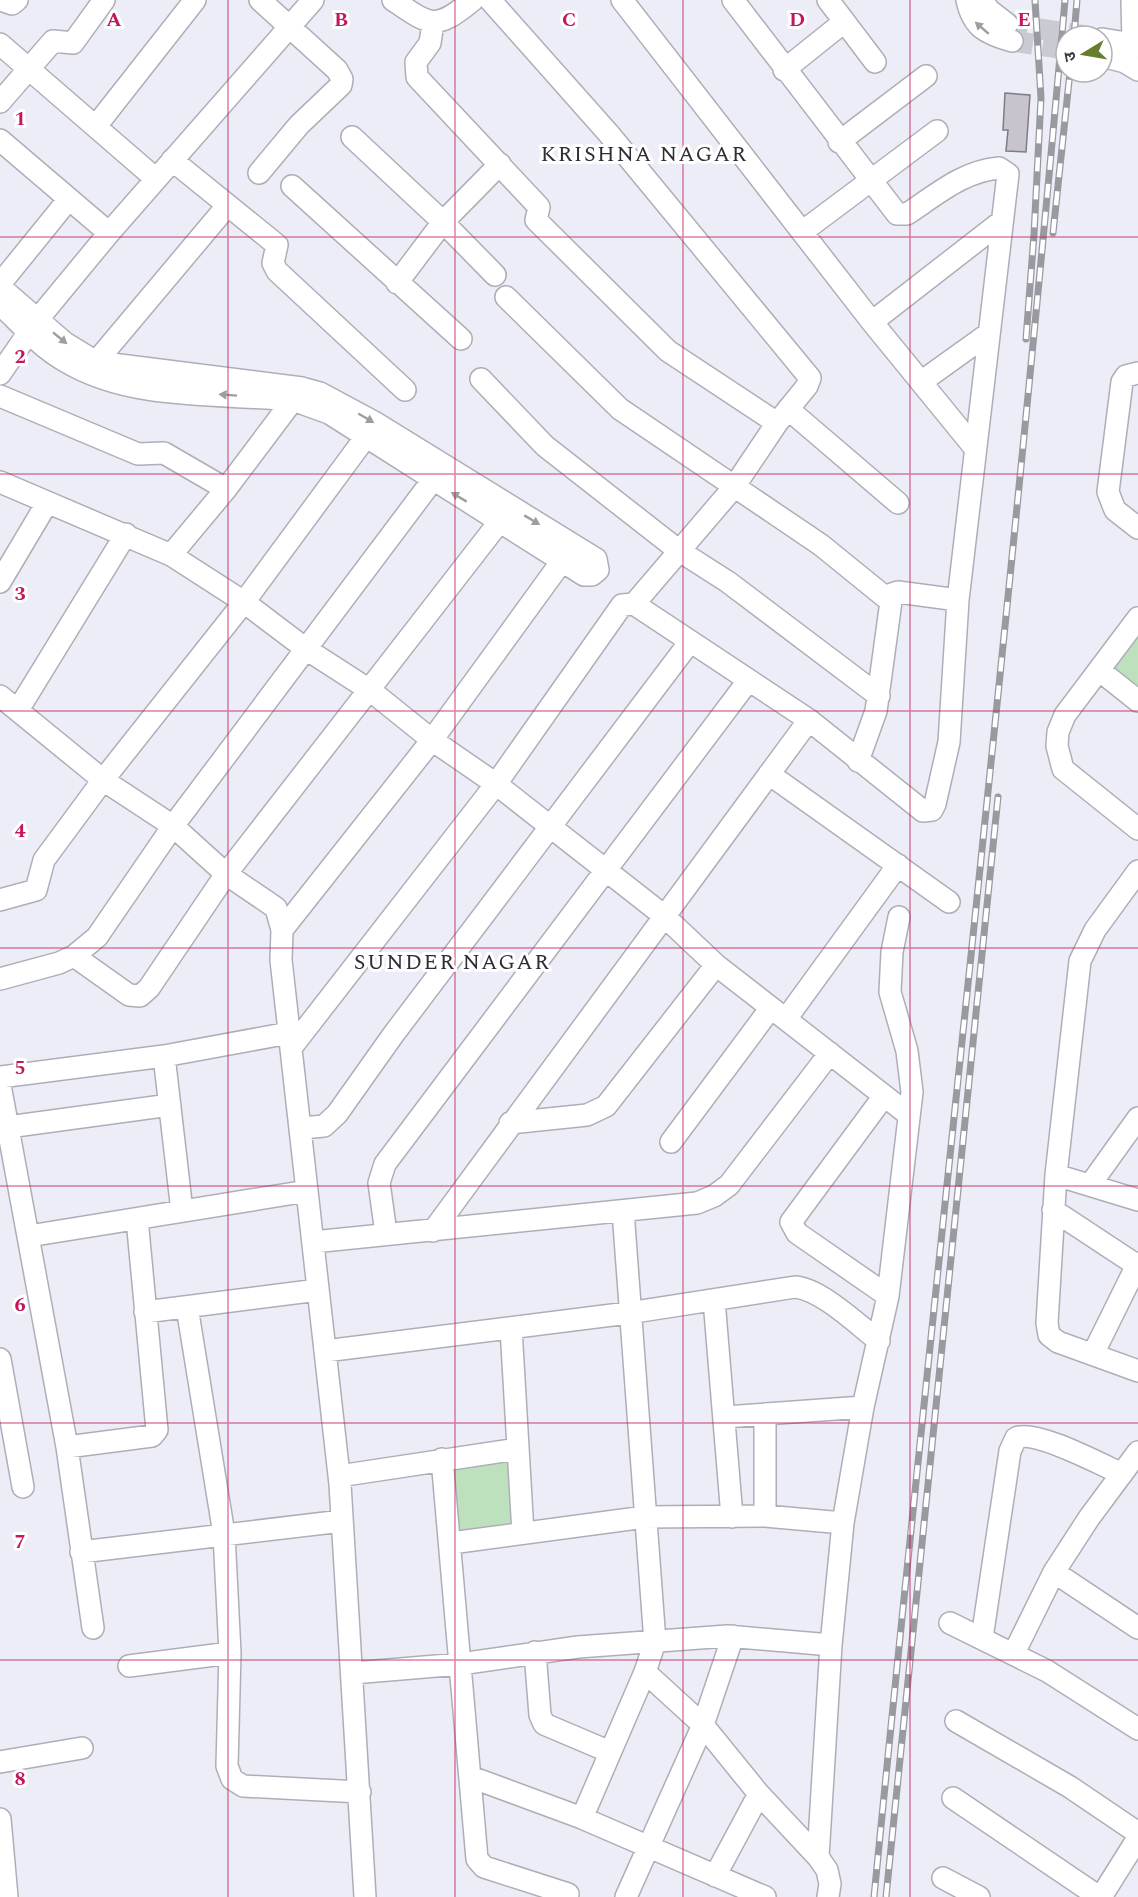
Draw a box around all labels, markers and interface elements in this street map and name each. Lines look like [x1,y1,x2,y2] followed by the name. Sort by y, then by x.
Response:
[106,5,122,35] text: A
[334,5,348,35] text: B
[562,5,576,35] text: C
[789,5,805,35] text: D
[1017,5,1031,35] text: E
[975,22,990,35] one-way arrow
[1054,24,1114,84] north arrow
[1057,49,1083,64] text: उ
[14,104,26,134] text: 1
[540,138,748,171] district label: KRISHNA NAGAR
[53,332,68,344] one-way arrow
[14,342,26,372] text: 2
[218,390,237,399] one-way arrow
[357,412,374,422] one-way arrow
[451,491,467,502] one-way arrow
[524,514,540,525] one-way arrow
[14,579,26,609] text: 3
[14,816,26,846] text: 4
[354,946,550,979] district label: SUNDER NAGAR
[14,1053,26,1083] text: 5
[14,1290,26,1320] text: 6
[14,1527,26,1557] text: 7
[14,1764,26,1794] text: 8

